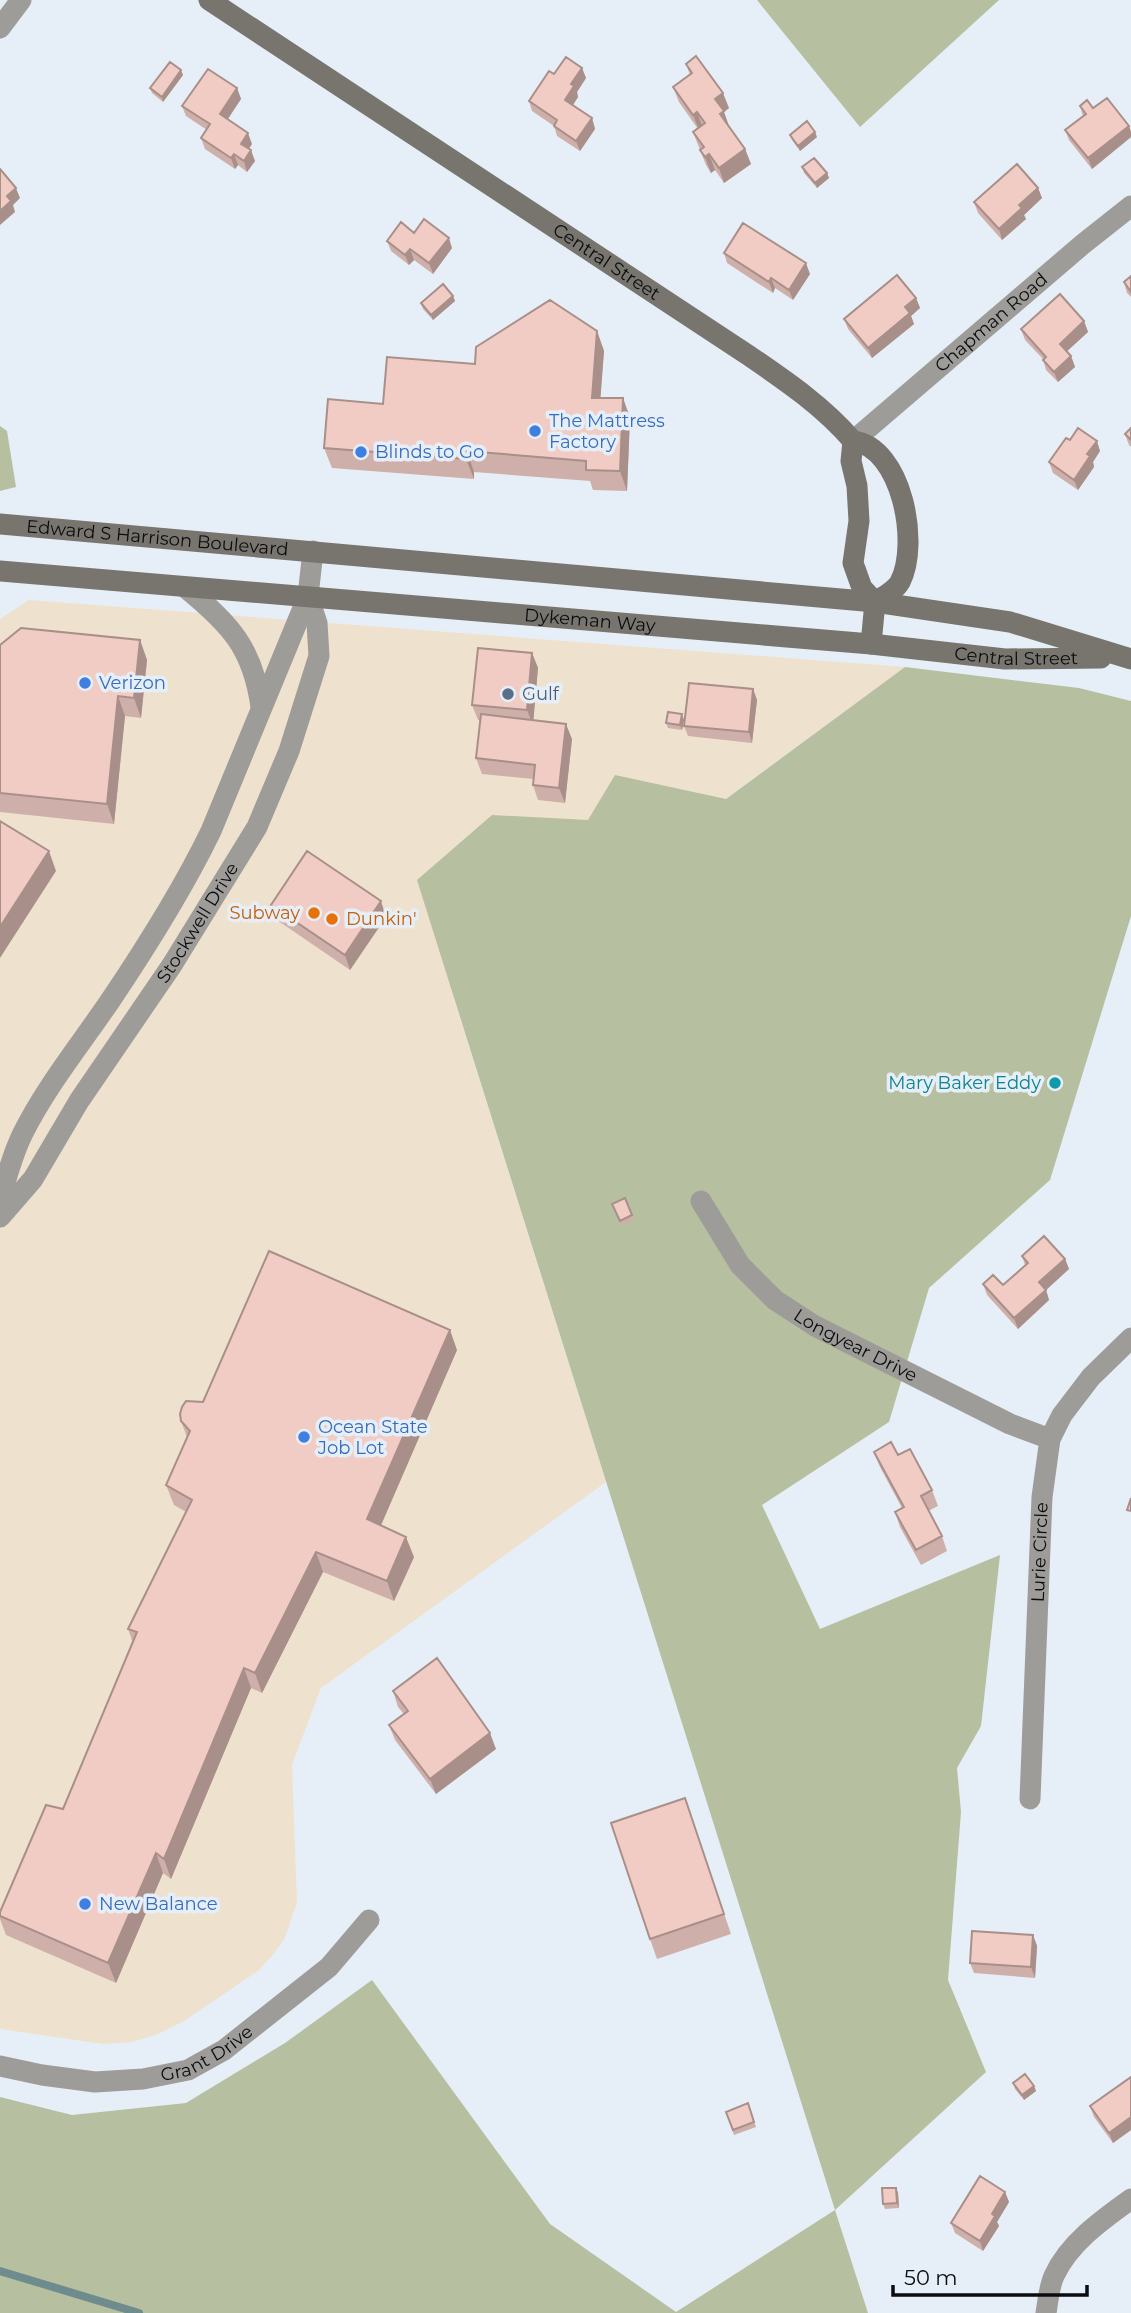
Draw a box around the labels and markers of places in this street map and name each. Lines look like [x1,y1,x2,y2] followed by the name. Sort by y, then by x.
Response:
[549,410,665,453] place label: The Mattress Factory
[527,423,543,439] marker: The Mattress Factory
[375,441,484,463] place label: Blinds to Go
[353,444,369,460] marker: Blinds to Go
[99,672,166,694] place label: Verizon
[77,675,93,691] marker: Verizon
[522,683,560,705] place label: Gulf
[500,686,516,702] marker: Gulf
[229,902,300,924] place label: Subway
[306,905,322,921] marker: Subway
[346,908,417,930] place label: Dunkin'
[324,911,340,927] marker: Dunkin'
[888,1072,1041,1094] place label: Mary Baker Eddy
[1047,1075,1063,1091] marker: Mary Baker Eddy
[317,1416,428,1459] place label: Ocean State Job Lot
[296,1429,312,1445] marker: Ocean State Job Lot
[99,1893,218,1915] place label: New Balance
[77,1896,93,1912] marker: New Balance

